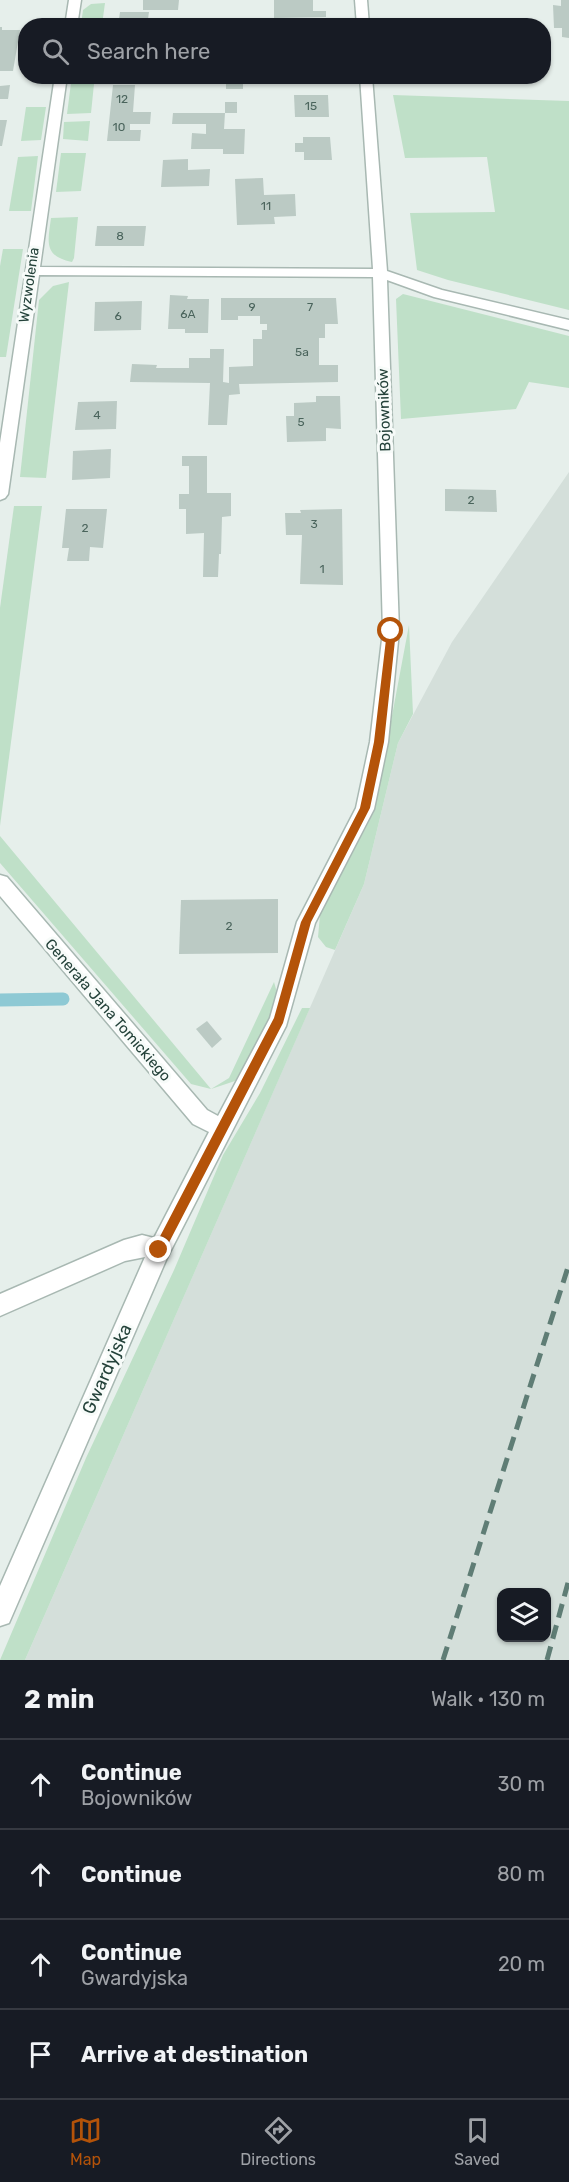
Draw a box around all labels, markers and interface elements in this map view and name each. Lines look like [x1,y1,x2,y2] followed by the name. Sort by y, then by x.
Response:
[18,18,551,84] search box
[39,35,72,68] icon: search
[87,38,210,65] text: Search here
[116,92,128,106] house number: 12
[305,99,317,113] house number: 15
[113,120,125,134] house number: 10
[261,199,271,213] house number: 11
[116,229,124,243] house number: 8
[15,246,43,324] street label: Wyzwolenia
[248,300,256,314] house number: 9
[307,300,313,314] house number: 7
[180,307,196,321] house number: 6A
[114,309,122,323] house number: 6
[295,345,309,359] house number: 5a
[374,368,394,452] street label: Bojowników
[93,408,101,422] house number: 4
[297,415,305,429] house number: 5
[467,493,475,507] house number: 2
[310,517,318,531] house number: 3
[81,521,89,535] house number: 2
[319,562,325,576] house number: 1
[377,617,403,643] route start
[225,919,233,933] house number: 2
[41,935,175,1085] street label: Generała Jana Tomickiego
[145,1236,171,1262] route end
[77,1320,137,1418] street label: Gwardyjska
[497,1588,551,1642] map controls
[497,1588,551,1642] button: layers
[24,1684,94,1715] text: 2 min
[431,1687,545,1711] text: Walk · 130 m
[81,1759,182,1786] text: Continue
[24,1768,57,1801] icon: ahead
[498,1772,545,1796] text: 30 m
[81,1786,192,1810] text: Bojowników
[24,1858,57,1891] icon: ahead
[81,1861,182,1888] text: Continue
[497,1862,545,1886] text: 80 m
[81,1939,182,1966] text: Continue
[24,1948,57,1981] icon: ahead
[498,1952,545,1976] text: 20 m
[81,1966,188,1990] text: Gwardyjska
[24,2038,57,2071] icon: arrive
[81,2041,308,2068] text: Arrive at destination
[69,2114,102,2169] tab: Map
[240,2114,316,2169] tab: Directions
[454,2114,500,2169] tab: Saved

